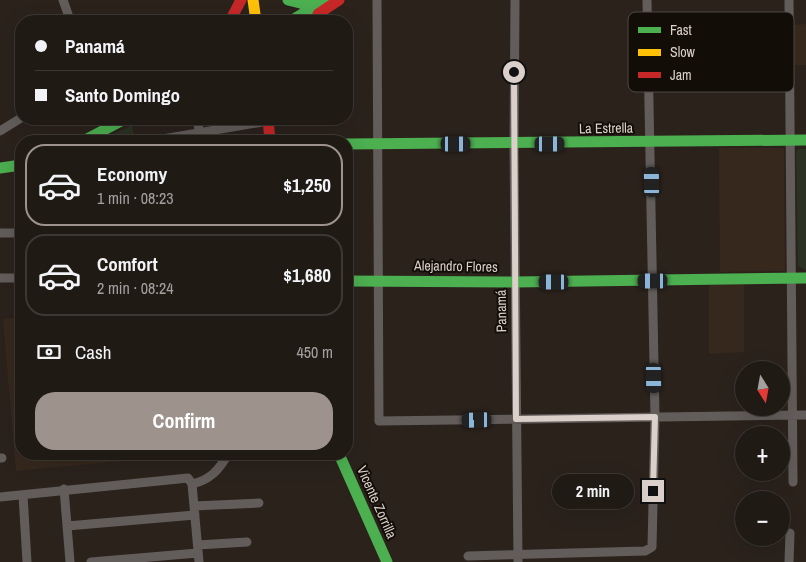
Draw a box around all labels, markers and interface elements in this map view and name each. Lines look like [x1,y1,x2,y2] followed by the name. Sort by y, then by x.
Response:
[628,12,794,92] legend
[670,21,692,39] text: Fast
[65,33,125,59] text: Panamá
[670,43,696,61] text: Slow
[503,61,525,83] route start
[670,66,692,84] text: Jam
[65,82,180,108] text: Santo Domingo
[579,119,634,137] street label: La Estrella
[441,137,471,152] car
[535,137,565,152] car
[97,161,167,187] text: Economy
[37,163,82,208] icon: car
[644,167,659,197] car
[283,172,331,198] text: $1,250
[97,187,174,209] text: 1 min · 08:23
[97,251,158,277] text: Comfort
[37,253,82,298] icon: car
[413,256,498,276] street label: Alejandro Flores
[283,262,331,288] text: $1,680
[638,274,668,289] car
[539,275,569,290] car
[97,277,174,299] text: 2 min · 08:24
[492,289,510,333] street label: Panamá
[35,338,63,366] icon: cash
[75,339,111,365] text: Cash
[297,341,333,363] text: 450 m
[735,361,790,416] north arrow
[735,361,790,546] map controls
[646,363,661,393] car
[35,392,333,450] button: Confirm
[461,412,492,428] car
[735,426,790,481] button: +
[353,463,401,542] street label: Vicente Zorrilla
[553,474,636,508] callout: 2 min
[576,480,610,502] text: 2 min
[642,480,664,502] route end
[735,491,790,546] button: −

